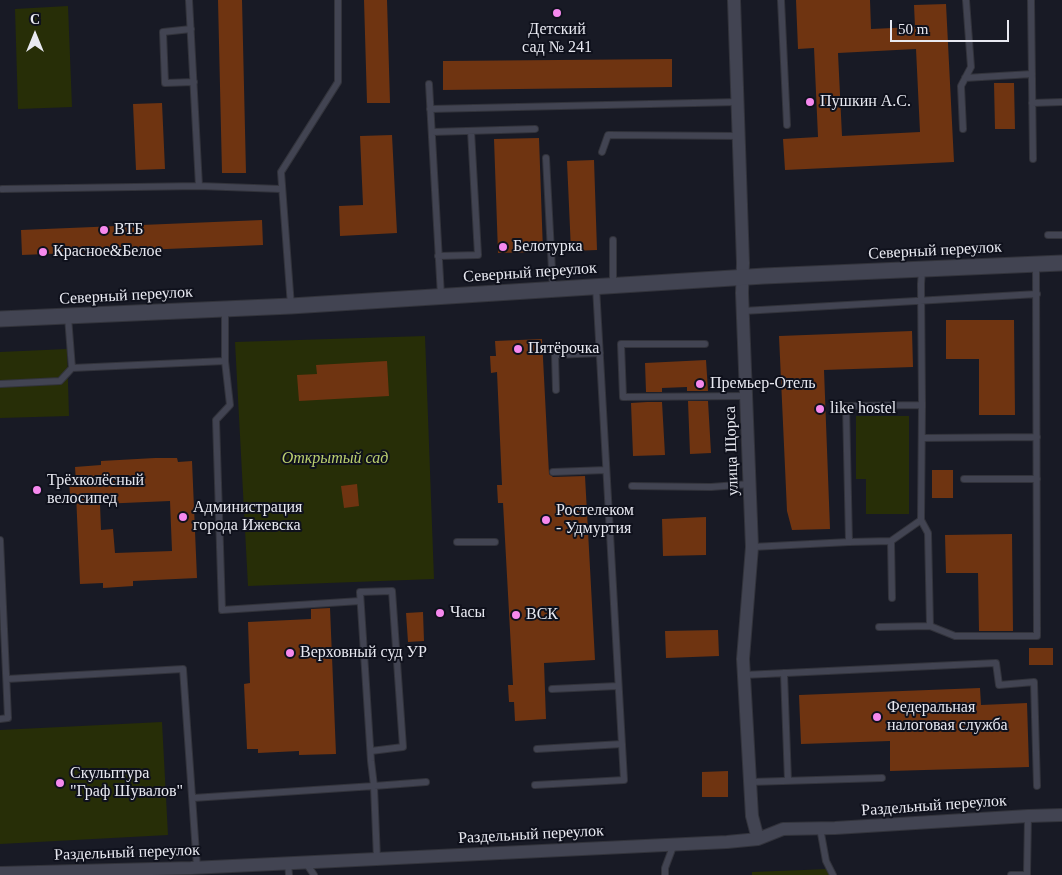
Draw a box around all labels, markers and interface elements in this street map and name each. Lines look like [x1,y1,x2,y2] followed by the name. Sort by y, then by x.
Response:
[551,7,563,19] marker: Детский сад № 241
[10,10,60,60] north arrow
[892,10,1011,42] scale bar
[30,12,40,27] text: С
[522,20,592,58] place label: Детский сад № 241
[898,21,928,37] text: 50 m
[820,92,911,112] place label: Пушкин А.С.
[804,96,816,108] marker: Пушкин А.С.
[114,220,143,240] place label: ВТБ
[98,224,110,236] marker: ВТБ
[513,237,582,257] place label: Белотурка
[868,238,1002,264] street label: Северный переулок
[497,241,509,253] marker: Белотурка
[53,242,162,262] place label: Красное&Белое
[37,246,49,258] marker: Красное&Белое
[463,259,597,287] street label: Северный переулок
[59,283,193,309] street label: Северный переулок
[528,339,599,359] place label: Пятёрочка
[512,343,524,355] marker: Пятёрочка
[710,374,815,394] place label: Премьер-Отель
[694,378,706,390] marker: Премьер-Отель
[830,399,896,419] place label: like hostel
[814,403,826,415] marker: like hostel
[721,406,743,496] street label: улица Щорса
[282,449,388,469] park label: Открытый сад
[47,471,144,509] place label: Трёхколёсный велосипед
[31,484,43,496] marker: Трёхколёсный велосипед
[193,498,302,536] place label: Администрация города Ижевска
[556,501,634,539] place label: Ростелеком - Удмуртия
[177,511,189,523] marker: Администрация города Ижевска
[540,514,552,526] marker: Ростелеком - Удмуртия
[450,603,485,623] place label: Часы
[526,605,558,625] place label: ВСК
[434,607,446,619] marker: Часы
[510,609,522,621] marker: ВСК
[300,643,427,663] place label: Верховный суд УР
[284,647,296,659] marker: Верховный суд УР
[887,698,1008,736] place label: Федеральная налоговая служба
[871,711,883,723] marker: Федеральная налоговая служба
[70,764,183,802] place label: Скульптура "Граф Шувалов"
[54,777,66,789] marker: Скульптура "Граф Шувалов"
[861,791,1007,821] street label: Раздельный переулок
[458,822,604,848] street label: Раздельный переулок
[54,841,200,865] street label: Раздельный переулок

